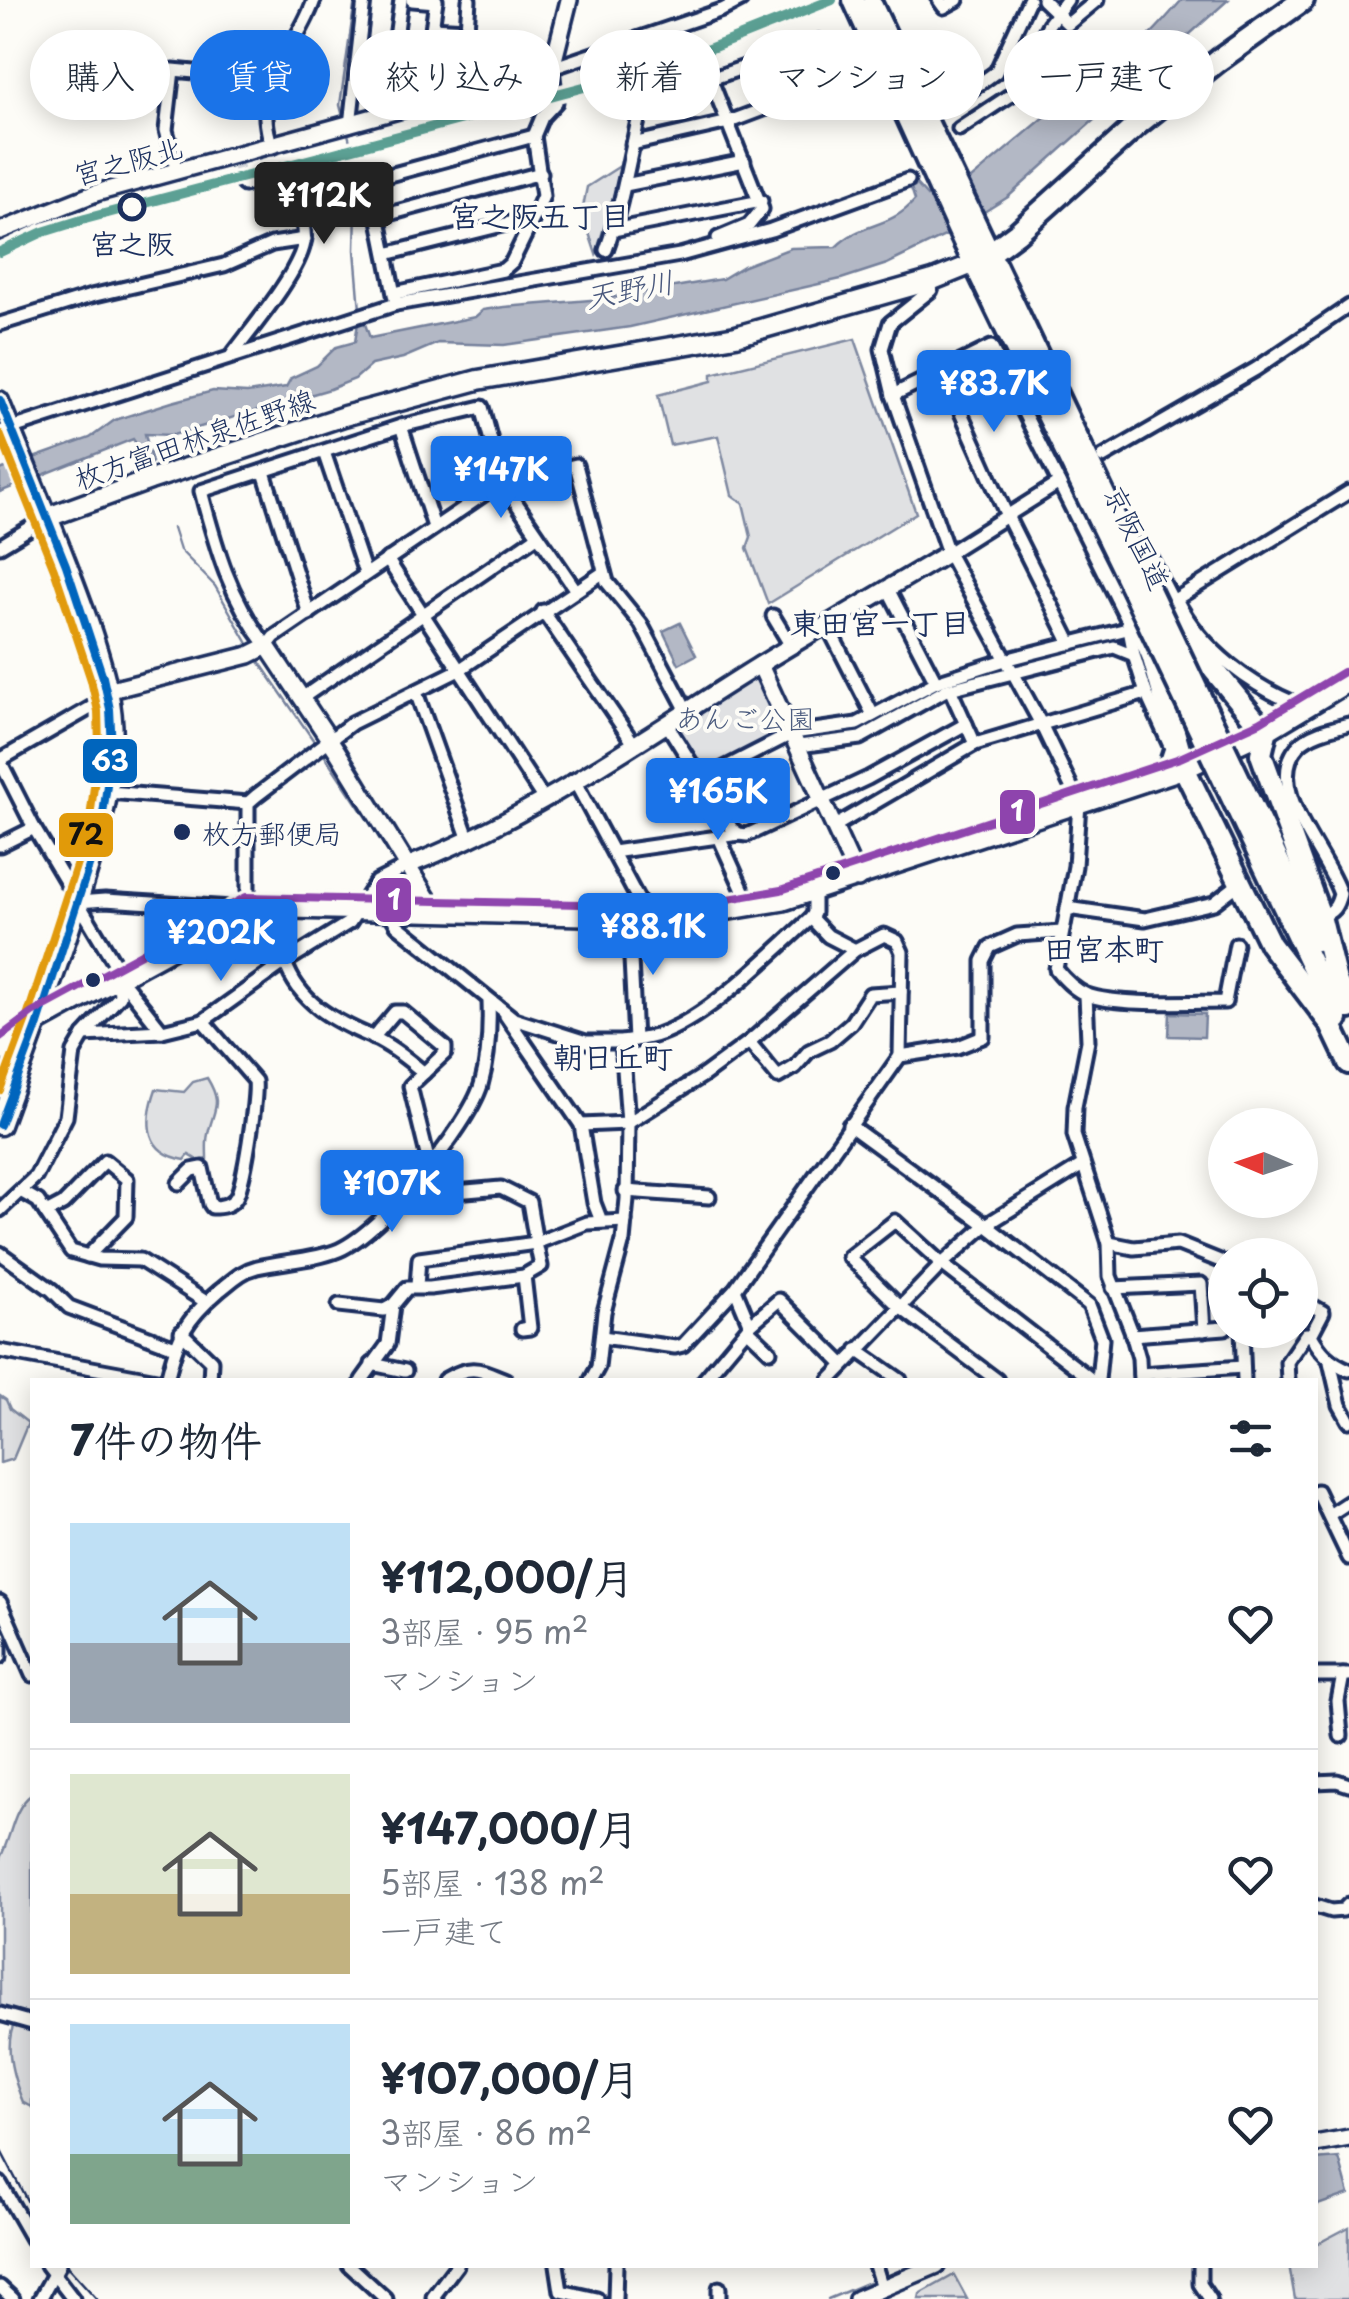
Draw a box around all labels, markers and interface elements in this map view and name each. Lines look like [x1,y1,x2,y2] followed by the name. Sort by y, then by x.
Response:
[30,30,170,120] chip: 購入
[190,30,330,120] chip: 賃貸
[350,30,560,120] chip: 絞り込み
[580,30,720,120] chip: 新着
[740,30,984,120] chip: マンション
[1004,30,1214,120] chip: 一戸建て
[68,125,188,195] street label: 宮之阪北
[254,162,394,247] pin: ¥112K
[276,170,372,218] text: ¥112K
[450,192,630,237] district label: 宮之阪五丁目
[119,194,145,220] marker: 宮之阪
[90,221,174,264] place label: 宮之阪
[581,257,677,319] water label: 天野川
[913,350,1075,435] pin: ¥83.7K
[939,358,1049,406] text: ¥83.7K
[68,377,320,499] street label: 枚方富田林泉佐野線
[431,436,571,521] pin: ¥147K
[453,444,549,492] text: ¥147K
[1094,477,1182,597] street label: 京阪国道
[790,599,970,644] district label: 東田宮一丁目
[675,696,815,739] park label: あんご公園
[81,737,139,785] line badge: 63
[91,738,129,781] text: 63
[648,758,788,843] pin: ¥165K
[668,766,768,814] text: ¥165K
[998,788,1037,836] line badge: 1
[1010,788,1024,831] text: 1
[57,811,115,859] line badge: 72
[202,811,342,854] place label: 枚方郵便局
[68,812,104,855] text: 72
[171,821,193,843] marker: 枚方郵便局
[823,863,843,883] unlabelled marker
[374,876,413,924] line badge: 1
[387,877,401,920] text: 1
[572,893,734,978] pin: ¥88.1K
[151,899,291,984] pin: ¥202K
[600,901,706,949] text: ¥88.1K
[166,907,276,955] text: ¥202K
[1044,925,1164,970] district label: 田宮本町
[83,970,103,990] unlabelled marker
[553,1033,673,1078] district label: 朝日丘町
[1208,1108,1318,1218] north arrow
[1208,1108,1318,1348] map controls
[322,1150,462,1235] pin: ¥107K
[343,1158,441,1206] text: ¥107K
[1208,1238,1318,1348] button: locate
[70,1407,262,1470] text: 7件の物件
[1223,1411,1278,1466] icon: filters
[380,1544,634,1607] text: ¥112,000/月
[150,1563,270,1683] icon: home
[1223,1596,1278,1651] icon: heart
[380,1607,588,1655] text: 3部屋 · 95 m²
[380,1655,539,1703] text: マンション
[380,1795,639,1858] text: ¥147,000/月
[150,1814,270,1934] icon: home
[1223,1847,1278,1902] icon: heart
[380,1858,605,1906] text: 5部屋 · 138 m²
[380,1906,508,1954] text: 一戸建て
[380,2045,640,2108] text: ¥107,000/月
[150,2064,270,2184] icon: home
[1223,2097,1278,2152] icon: heart
[380,2108,592,2156] text: 3部屋 · 86 m²
[380,2156,539,2204] text: マンション

